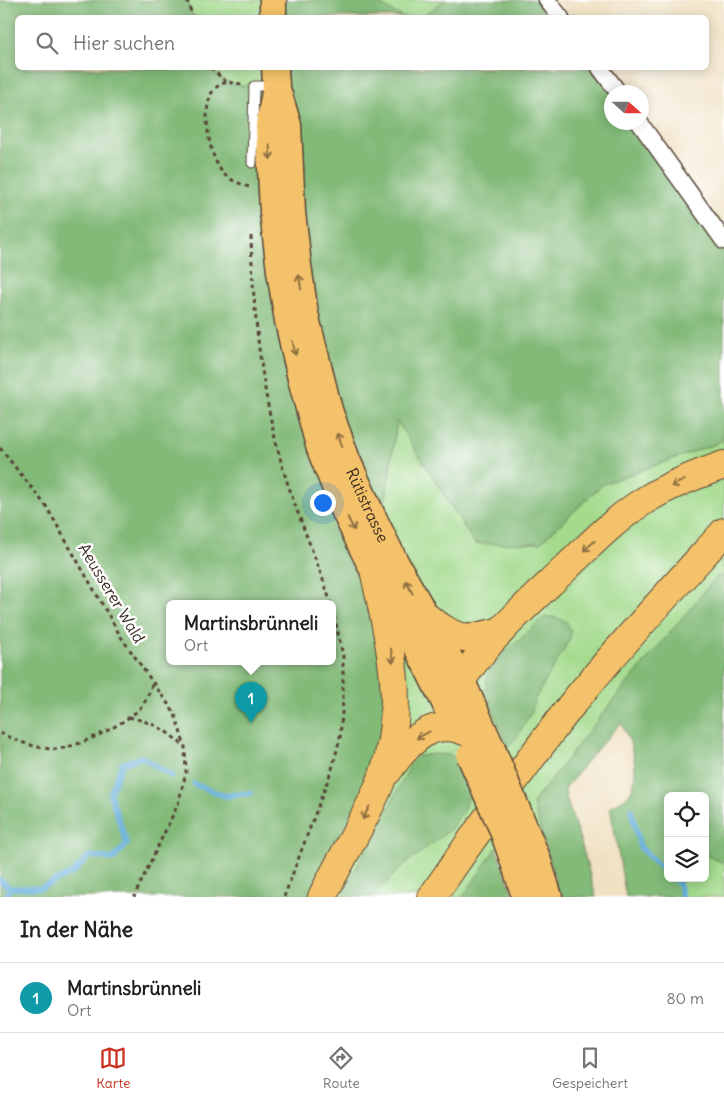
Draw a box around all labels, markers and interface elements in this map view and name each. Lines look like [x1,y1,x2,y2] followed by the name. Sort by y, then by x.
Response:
[15,15,709,70] search box
[33,29,61,57] icon: search
[73,31,175,55] text: Hier suchen
[604,85,649,130] north arrow
[266,144,275,160] one-way arrow
[295,275,305,291] one-way arrow
[290,339,299,355] one-way arrow
[335,432,344,448] one-way arrow
[342,465,394,545] street label: Rütistrasse
[671,478,686,488] one-way arrow
[310,490,336,516] your location
[347,516,356,531] one-way arrow
[74,540,150,646] street label: Aeusserer Wald
[582,540,595,552] one-way arrow
[404,579,414,594] one-way arrow
[166,600,336,665] popup
[184,611,318,635] text: Martinsbrünneli
[184,635,208,655] text: Ort
[387,648,397,664] one-way arrow
[235,682,267,723] pin: 1
[416,730,430,740] one-way arrow
[664,792,709,882] map controls
[664,792,709,837] button: locate
[361,806,371,821] one-way arrow
[664,837,709,882] button: layers
[20,916,133,943] text: In der Nähe
[67,976,201,1000] text: Martinsbrünneli
[33,988,39,1008] text: 1
[666,988,704,1008] text: 80 m
[67,1000,91,1020] text: Ort
[96,1044,131,1092] tab: Karte
[323,1044,360,1092] tab: Route
[552,1044,628,1092] tab: Gespeichert

